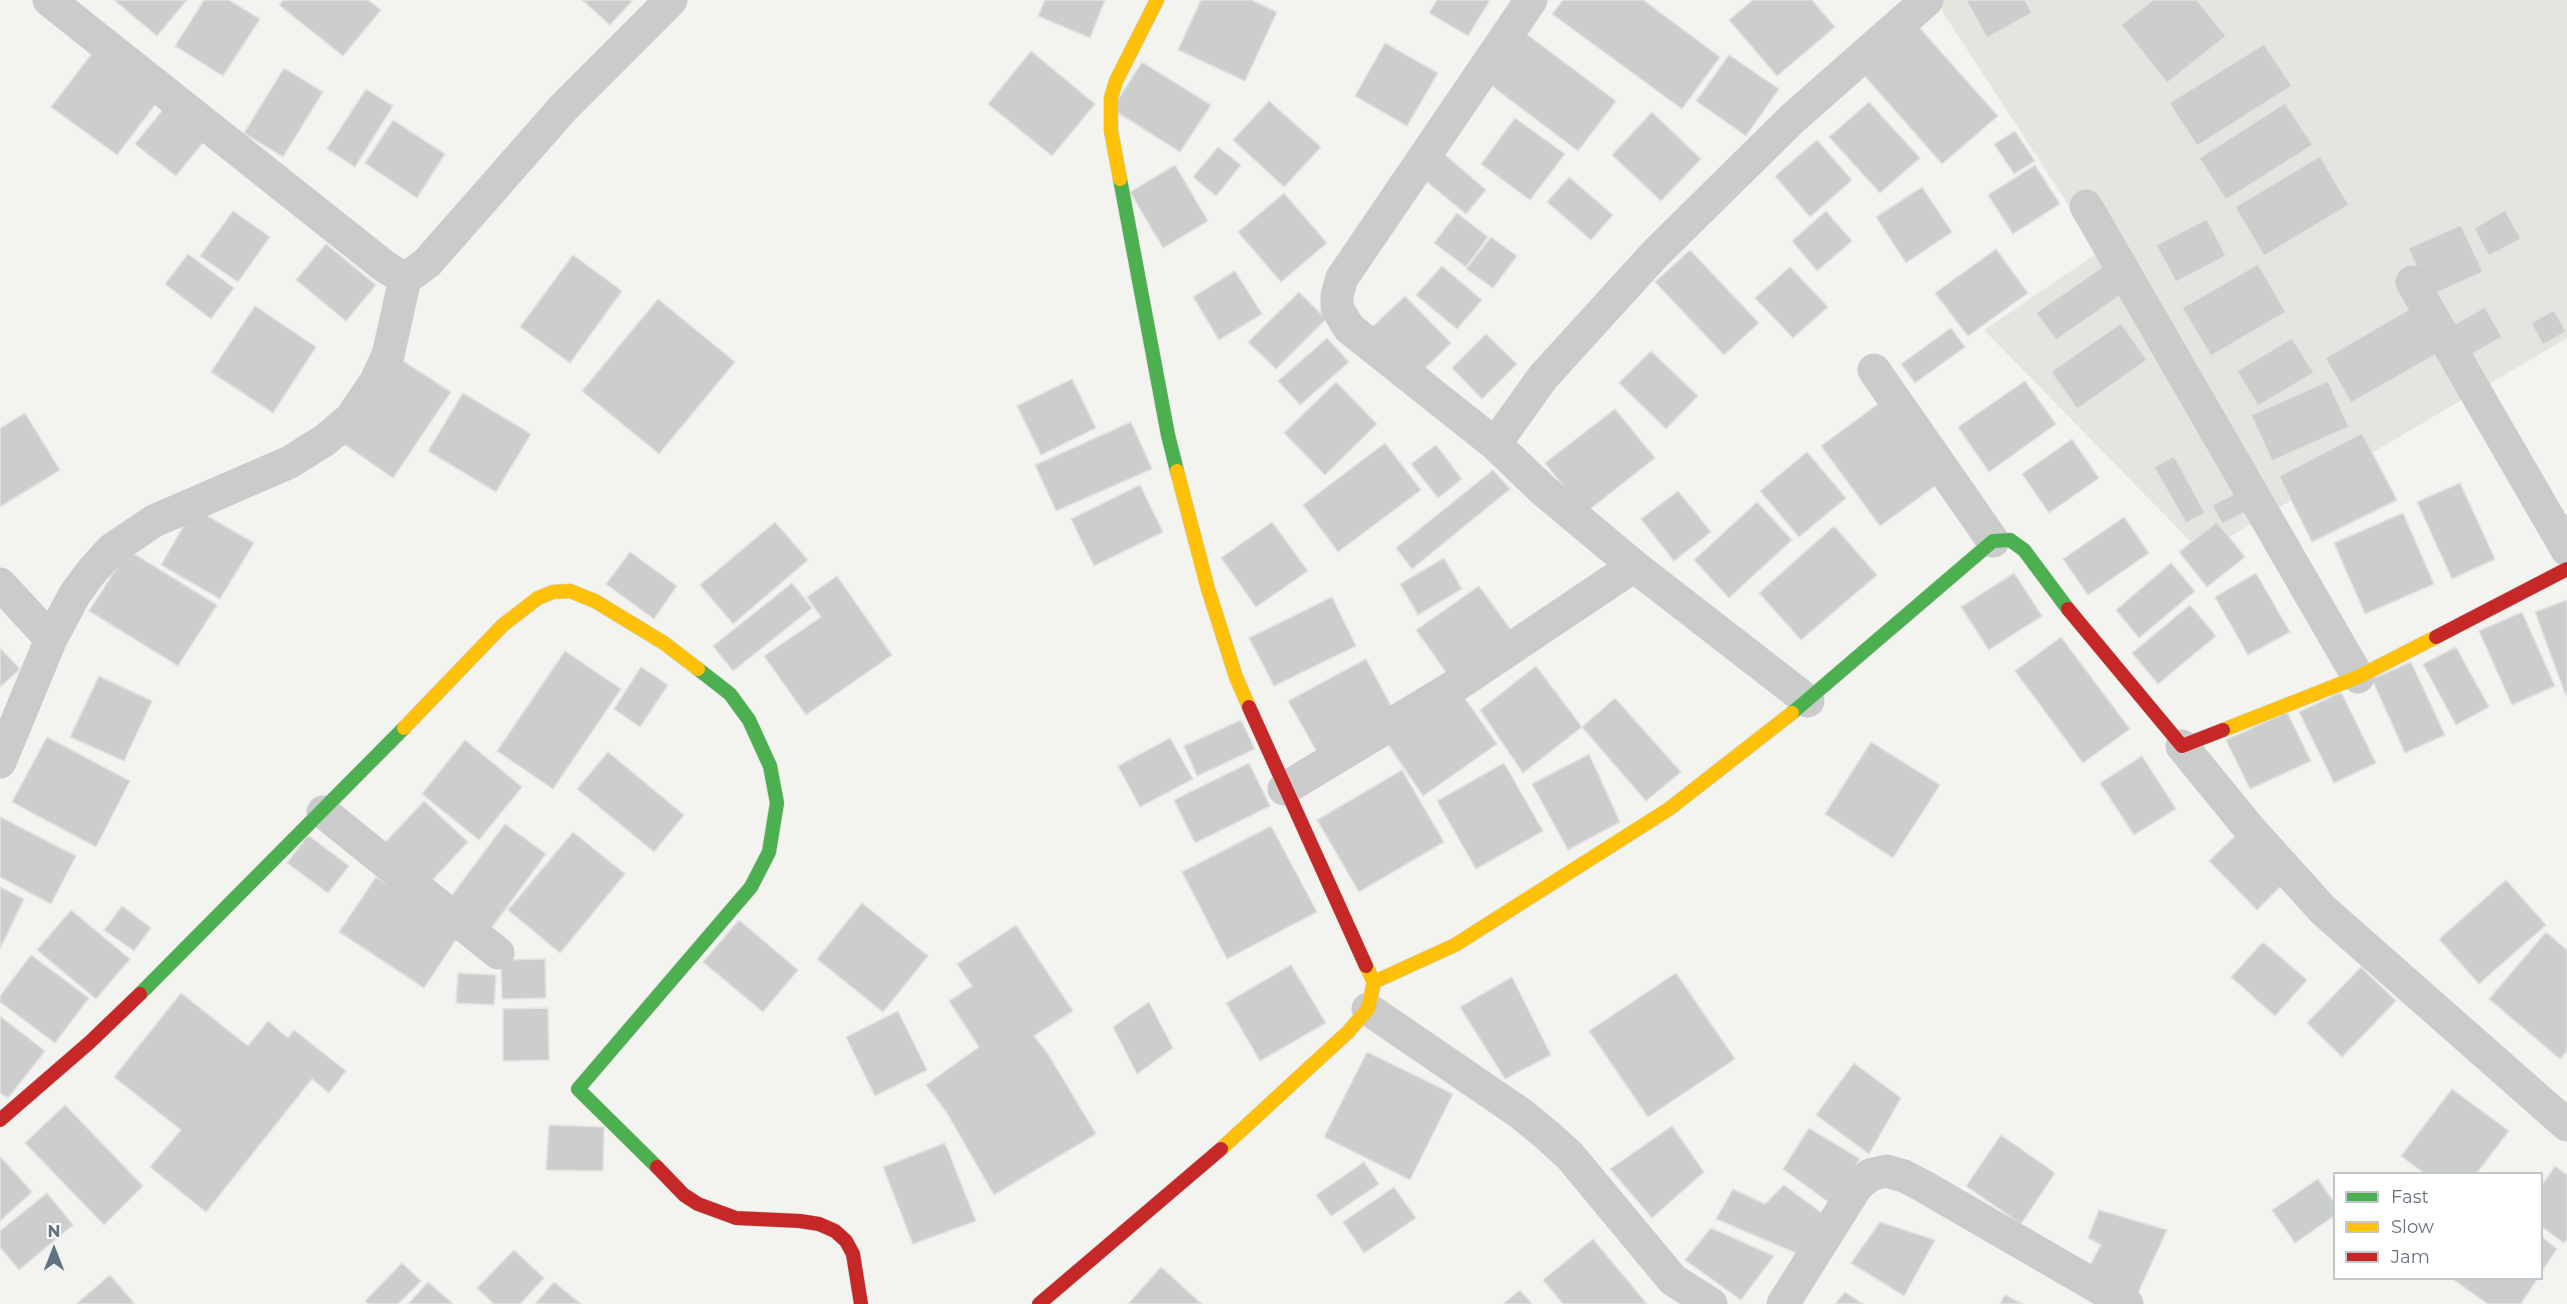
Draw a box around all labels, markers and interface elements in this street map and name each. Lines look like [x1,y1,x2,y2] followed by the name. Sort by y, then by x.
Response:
[2333,1172,2543,1280] legend
[2391,1186,2429,1208] text: Fast
[2391,1216,2434,1238] text: Slow
[24,1220,84,1280] north arrow
[48,1222,60,1241] text: N
[2391,1246,2430,1268] text: Jam

